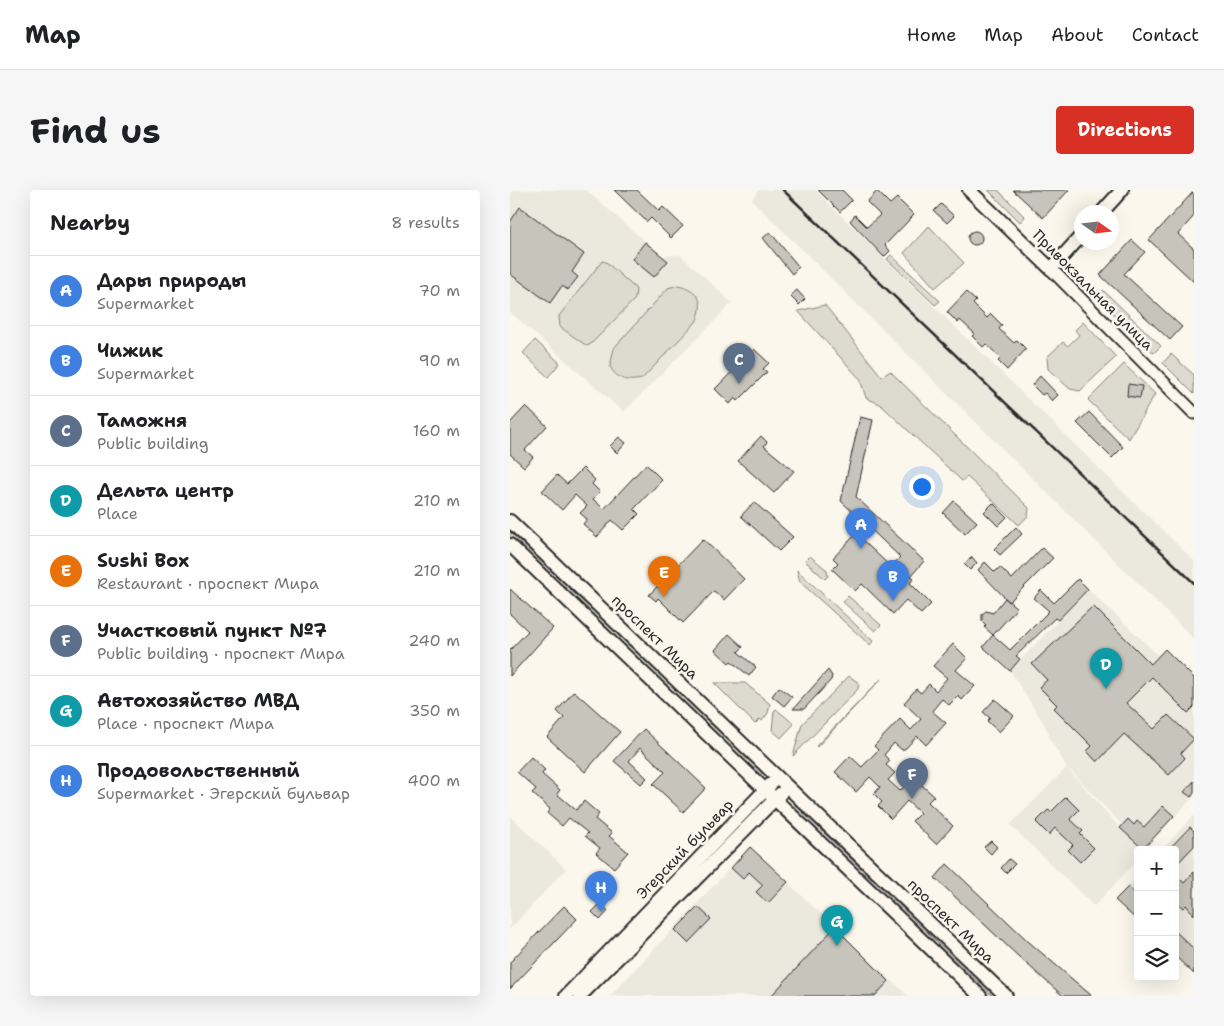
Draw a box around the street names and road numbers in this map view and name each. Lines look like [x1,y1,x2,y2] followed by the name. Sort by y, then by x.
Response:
[1028,225,1158,355] street label: Привокзальная улица
[607,590,703,684] street label: проспект Мира
[632,795,738,903] street label: Эгерский бульвар
[903,874,999,968] street label: проспект Мира

